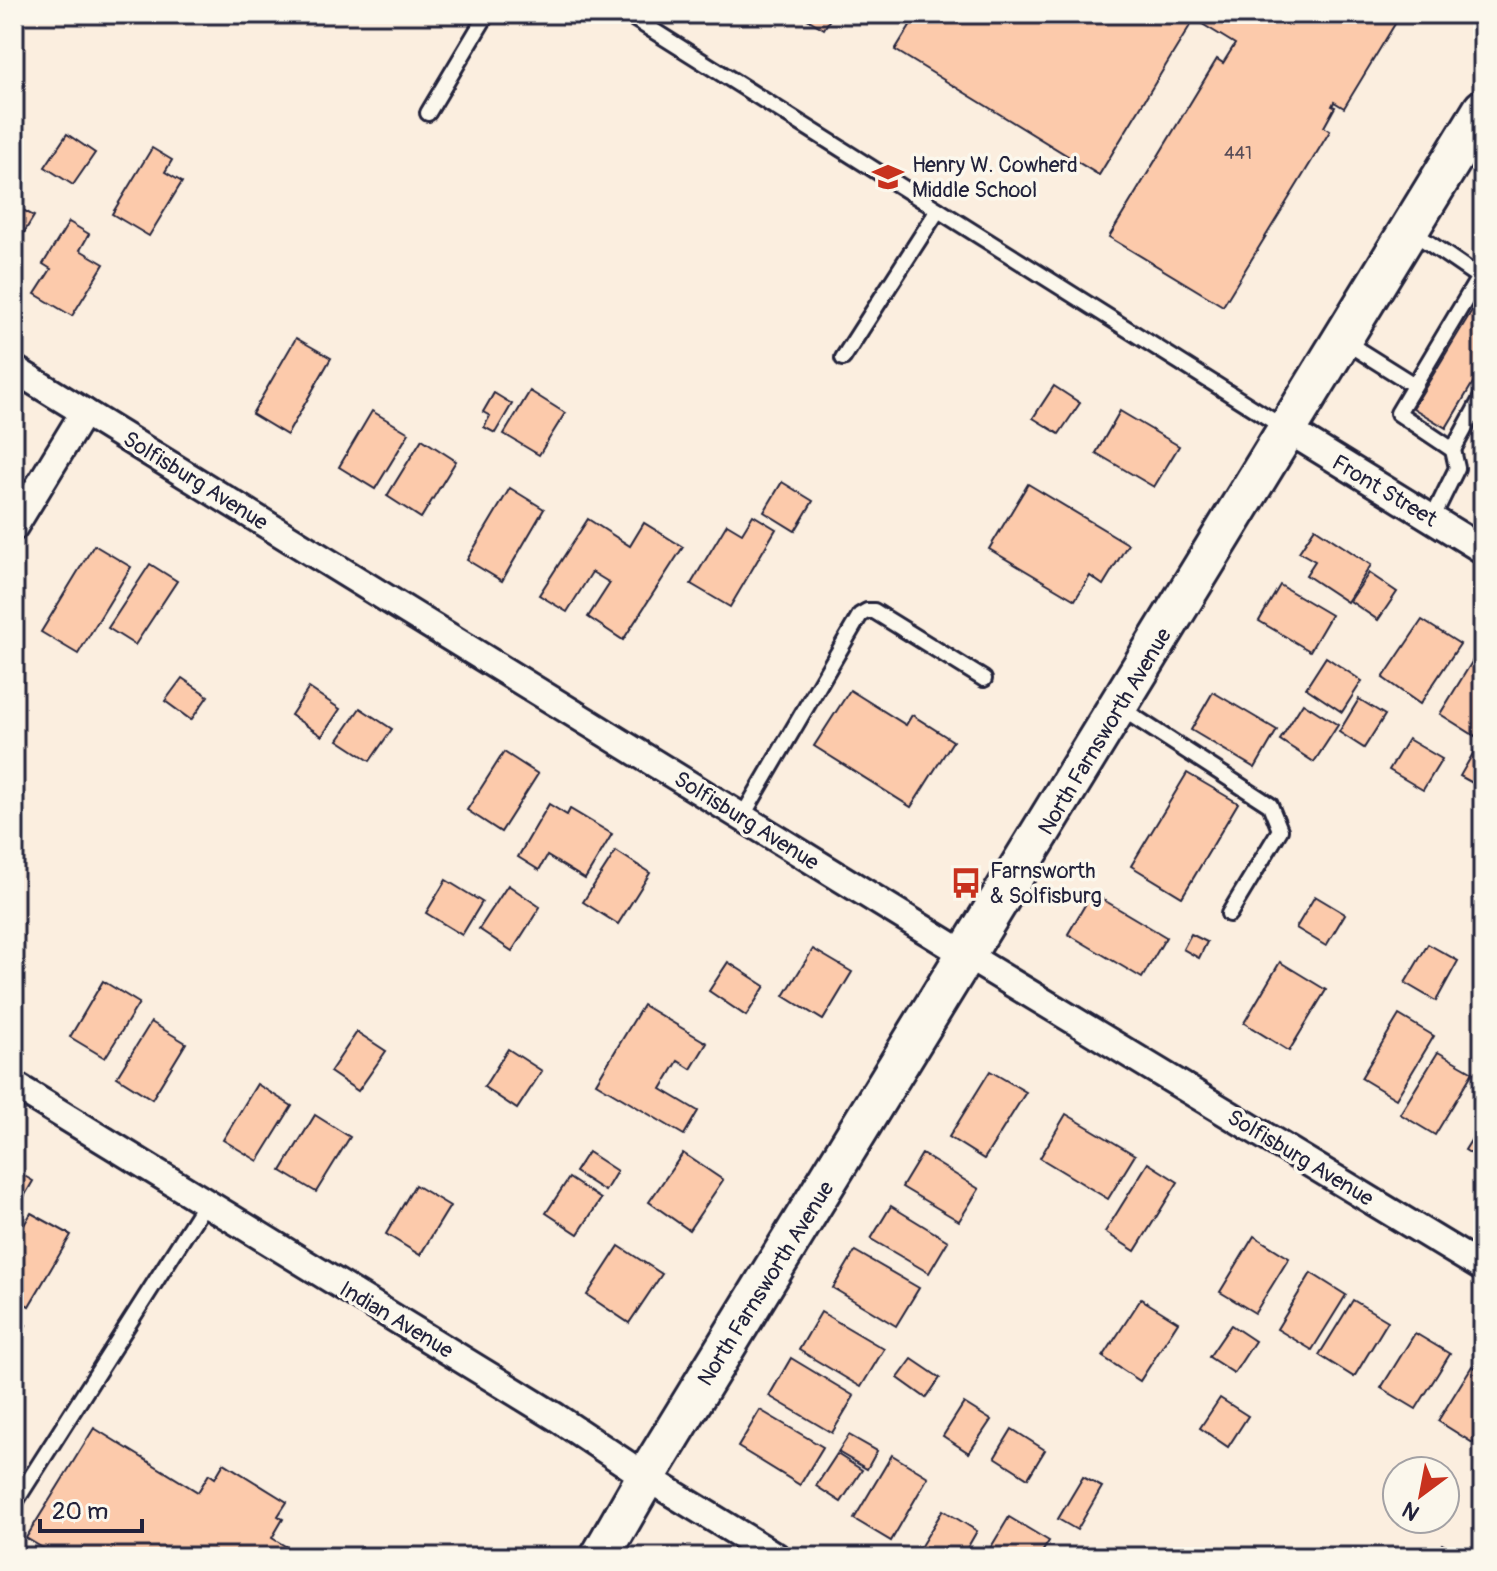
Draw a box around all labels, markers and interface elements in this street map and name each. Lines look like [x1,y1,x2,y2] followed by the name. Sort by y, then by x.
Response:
[1224,142,1252,165] house number: 441
[912,151,1078,204] place label: Henry W. Cowherd Middle School
[871,160,905,194] school or university icon: Henry W. Cowherd Middle School
[118,425,273,537] street label: Solfisburg Avenue
[1327,449,1442,533] street label: Front Street
[1032,623,1178,840] street label: North Farnsworth Avenue
[669,765,824,877] street label: Solfisburg Avenue
[990,857,1102,910] place label: Farnsworth & Solfisburg
[949,866,983,900] bus stop icon: Farnsworth & Solfisburg
[1222,1103,1379,1213] street label: Solfisburg Avenue
[691,1176,840,1391] street label: North Farnsworth Avenue
[335,1275,459,1365] street label: Indian Avenue
[1381,1455,1461,1535] north arrow
[40,1483,142,1533] scale bar
[1397,1495,1425,1527] text: N
[52,1497,108,1526] text: 20 m

